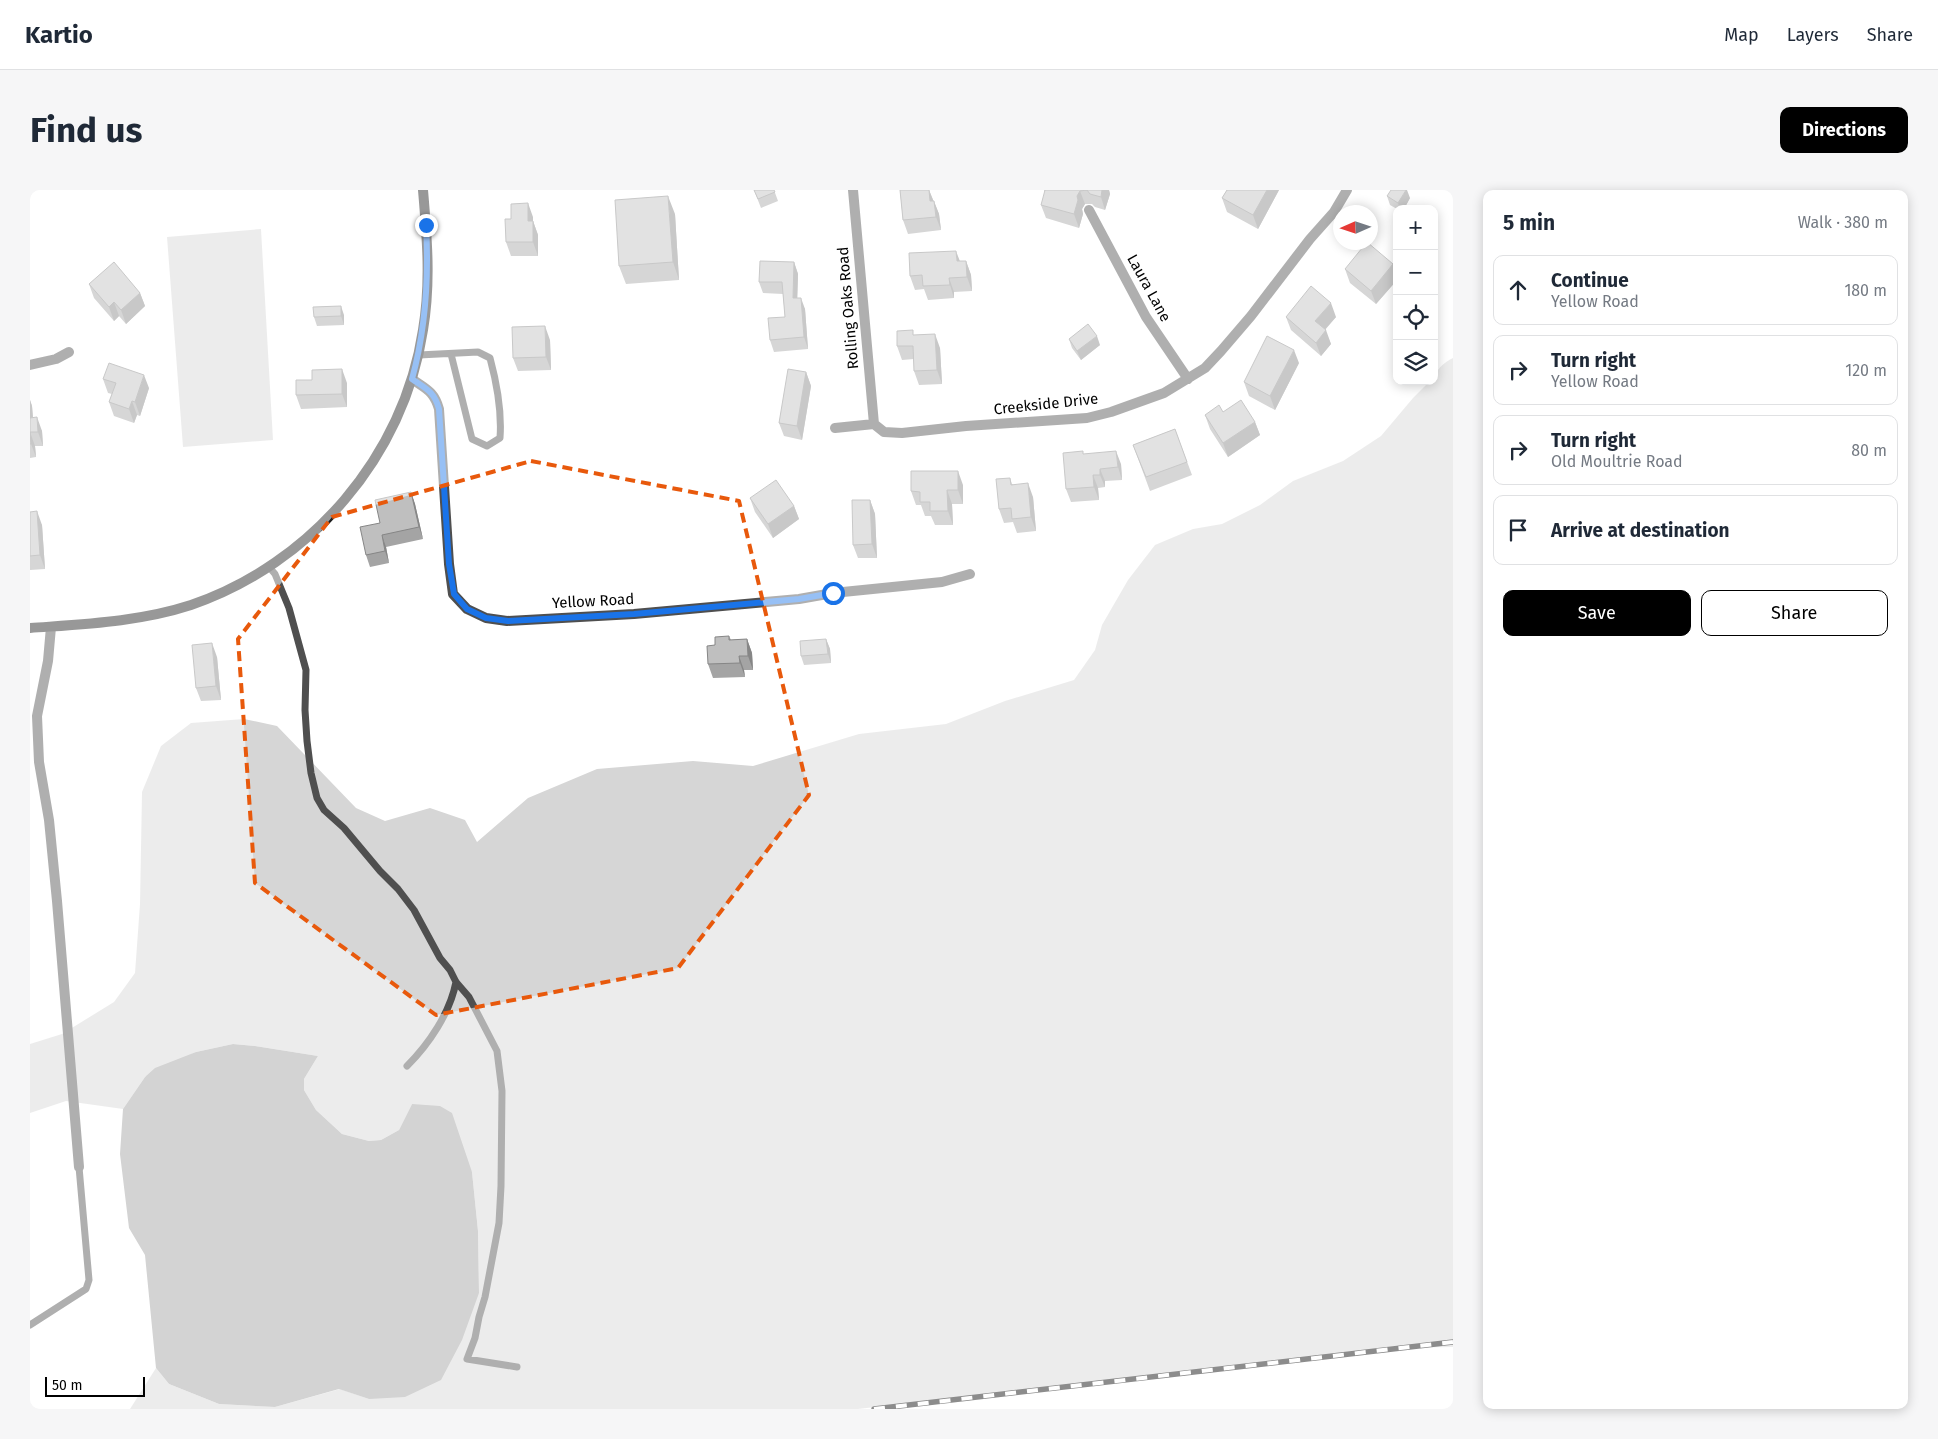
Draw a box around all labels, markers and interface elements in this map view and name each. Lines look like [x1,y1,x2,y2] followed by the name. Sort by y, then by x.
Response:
[25,21,93,49] text: Kartio
[1724,24,1759,46] text: Map
[1787,24,1839,46] text: Layers
[1867,24,1913,46] text: Share
[1780,107,1908,153] button: Directions
[30,109,142,151] text: Find us
[1333,205,1378,250] north arrow
[1393,205,1438,385] map controls
[1393,205,1438,250] button: +
[1503,210,1555,236] text: 5 min
[1798,213,1888,232] text: Walk · 380 m
[415,214,438,237] route end
[834,246,862,370] street label: Rolling Oaks Road
[1393,250,1438,295] button: −
[1123,251,1175,325] street label: Laura Lane
[1551,269,1629,292] text: Continue
[1504,276,1532,304] icon: ahead
[1844,281,1887,300] text: 180 m
[1551,292,1639,311] text: Yellow Road
[1393,295,1438,340] button: locate
[1393,340,1438,385] button: layers
[1551,349,1636,372] text: Turn right
[1504,356,1532,384] icon: right
[1845,361,1887,380] text: 120 m
[1551,372,1639,391] text: Yellow Road
[993,390,1099,418] street label: Creekside Drive
[1551,429,1636,452] text: Turn right
[1504,436,1532,464] icon: right
[1851,441,1887,460] text: 80 m
[1551,452,1683,471] text: Old Moultrie Road
[1504,516,1532,544] icon: arrive
[1551,519,1730,542] text: Arrive at destination
[822,582,845,605] route start
[551,590,635,612] street label: Yellow Road
[1503,590,1691,636] button: Save
[1701,590,1888,636] button: Share
[45,1374,145,1397] scale bar
[52,1377,83,1394] text: 50 m

